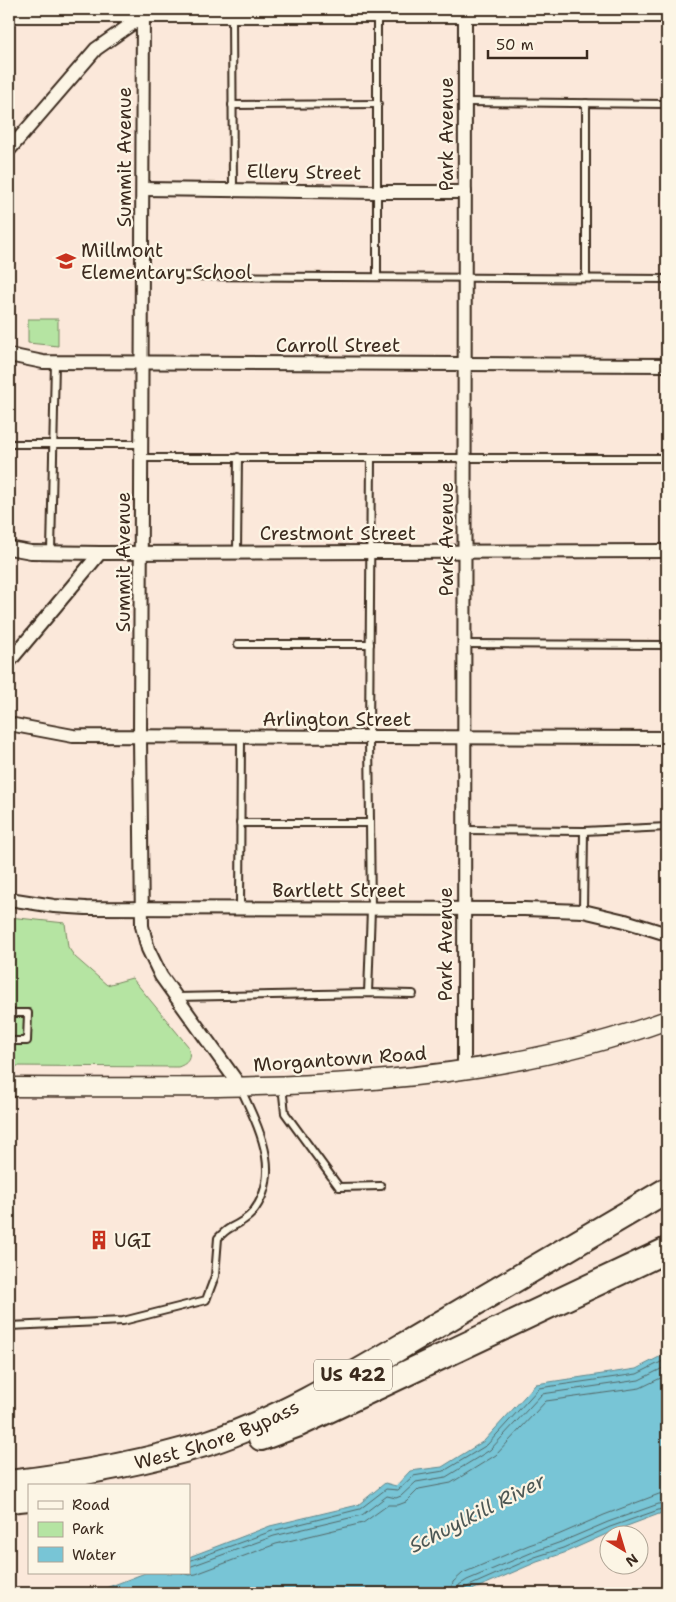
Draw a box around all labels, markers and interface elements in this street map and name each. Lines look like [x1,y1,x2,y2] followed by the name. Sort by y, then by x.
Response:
[488,28,587,60] scale bar
[496,35,534,55] text: 50 m
[434,77,459,191] street label: Park Avenue
[112,87,137,227] street label: Summit Avenue
[246,158,362,186] street label: Ellery Street
[81,238,252,285] place label: Millmont Elementary School
[55,250,77,272] school or university icon: Millmont Elementary School
[276,333,400,358] street label: Carroll Street
[434,482,459,596] street label: Park Avenue
[111,492,136,632] street label: Summit Avenue
[260,521,416,546] street label: Crestmont Street
[263,707,411,732] street label: Arlington Street
[272,878,406,903] street label: Bartlett Street
[433,887,458,1001] street label: Park Avenue
[253,1040,427,1078] street label: Morgantown Road
[114,1228,151,1253] place label: UGI
[88,1229,110,1251] building icon: UGI
[314,1360,392,1390] road number: US 422
[132,1394,303,1475] street label: West Shore Bypass
[404,1467,550,1559] water label: Schuylkill River
[28,1484,190,1574] legend
[72,1495,110,1515] text: Road
[72,1519,104,1539] text: Park
[598,1524,648,1574] north arrow
[72,1545,116,1565] text: Water
[622,1550,642,1571] text: N

